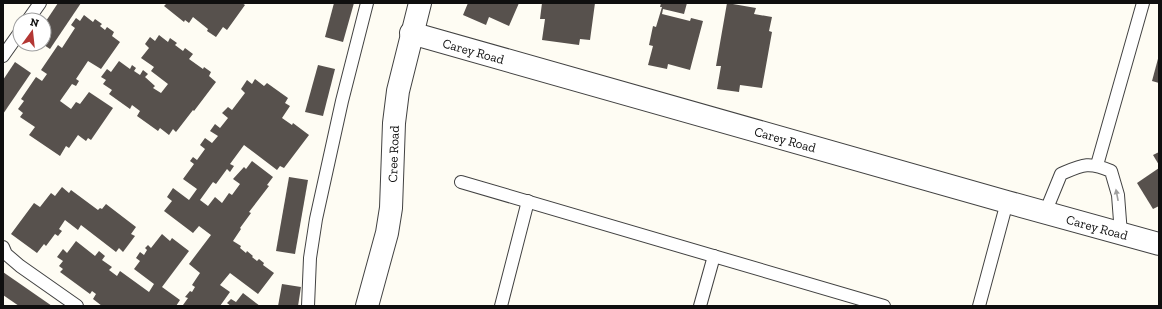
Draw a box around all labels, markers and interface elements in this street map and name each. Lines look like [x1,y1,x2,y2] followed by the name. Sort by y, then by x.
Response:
[12,12,52,52] north arrow
[29,15,41,30] text: N
[441,35,506,67] street label: Carey Road
[753,124,818,155] street label: Carey Road
[385,125,402,183] street label: Cree Road
[1114,189,1120,201] one-way arrow
[1064,212,1130,243] street label: Carey Road

